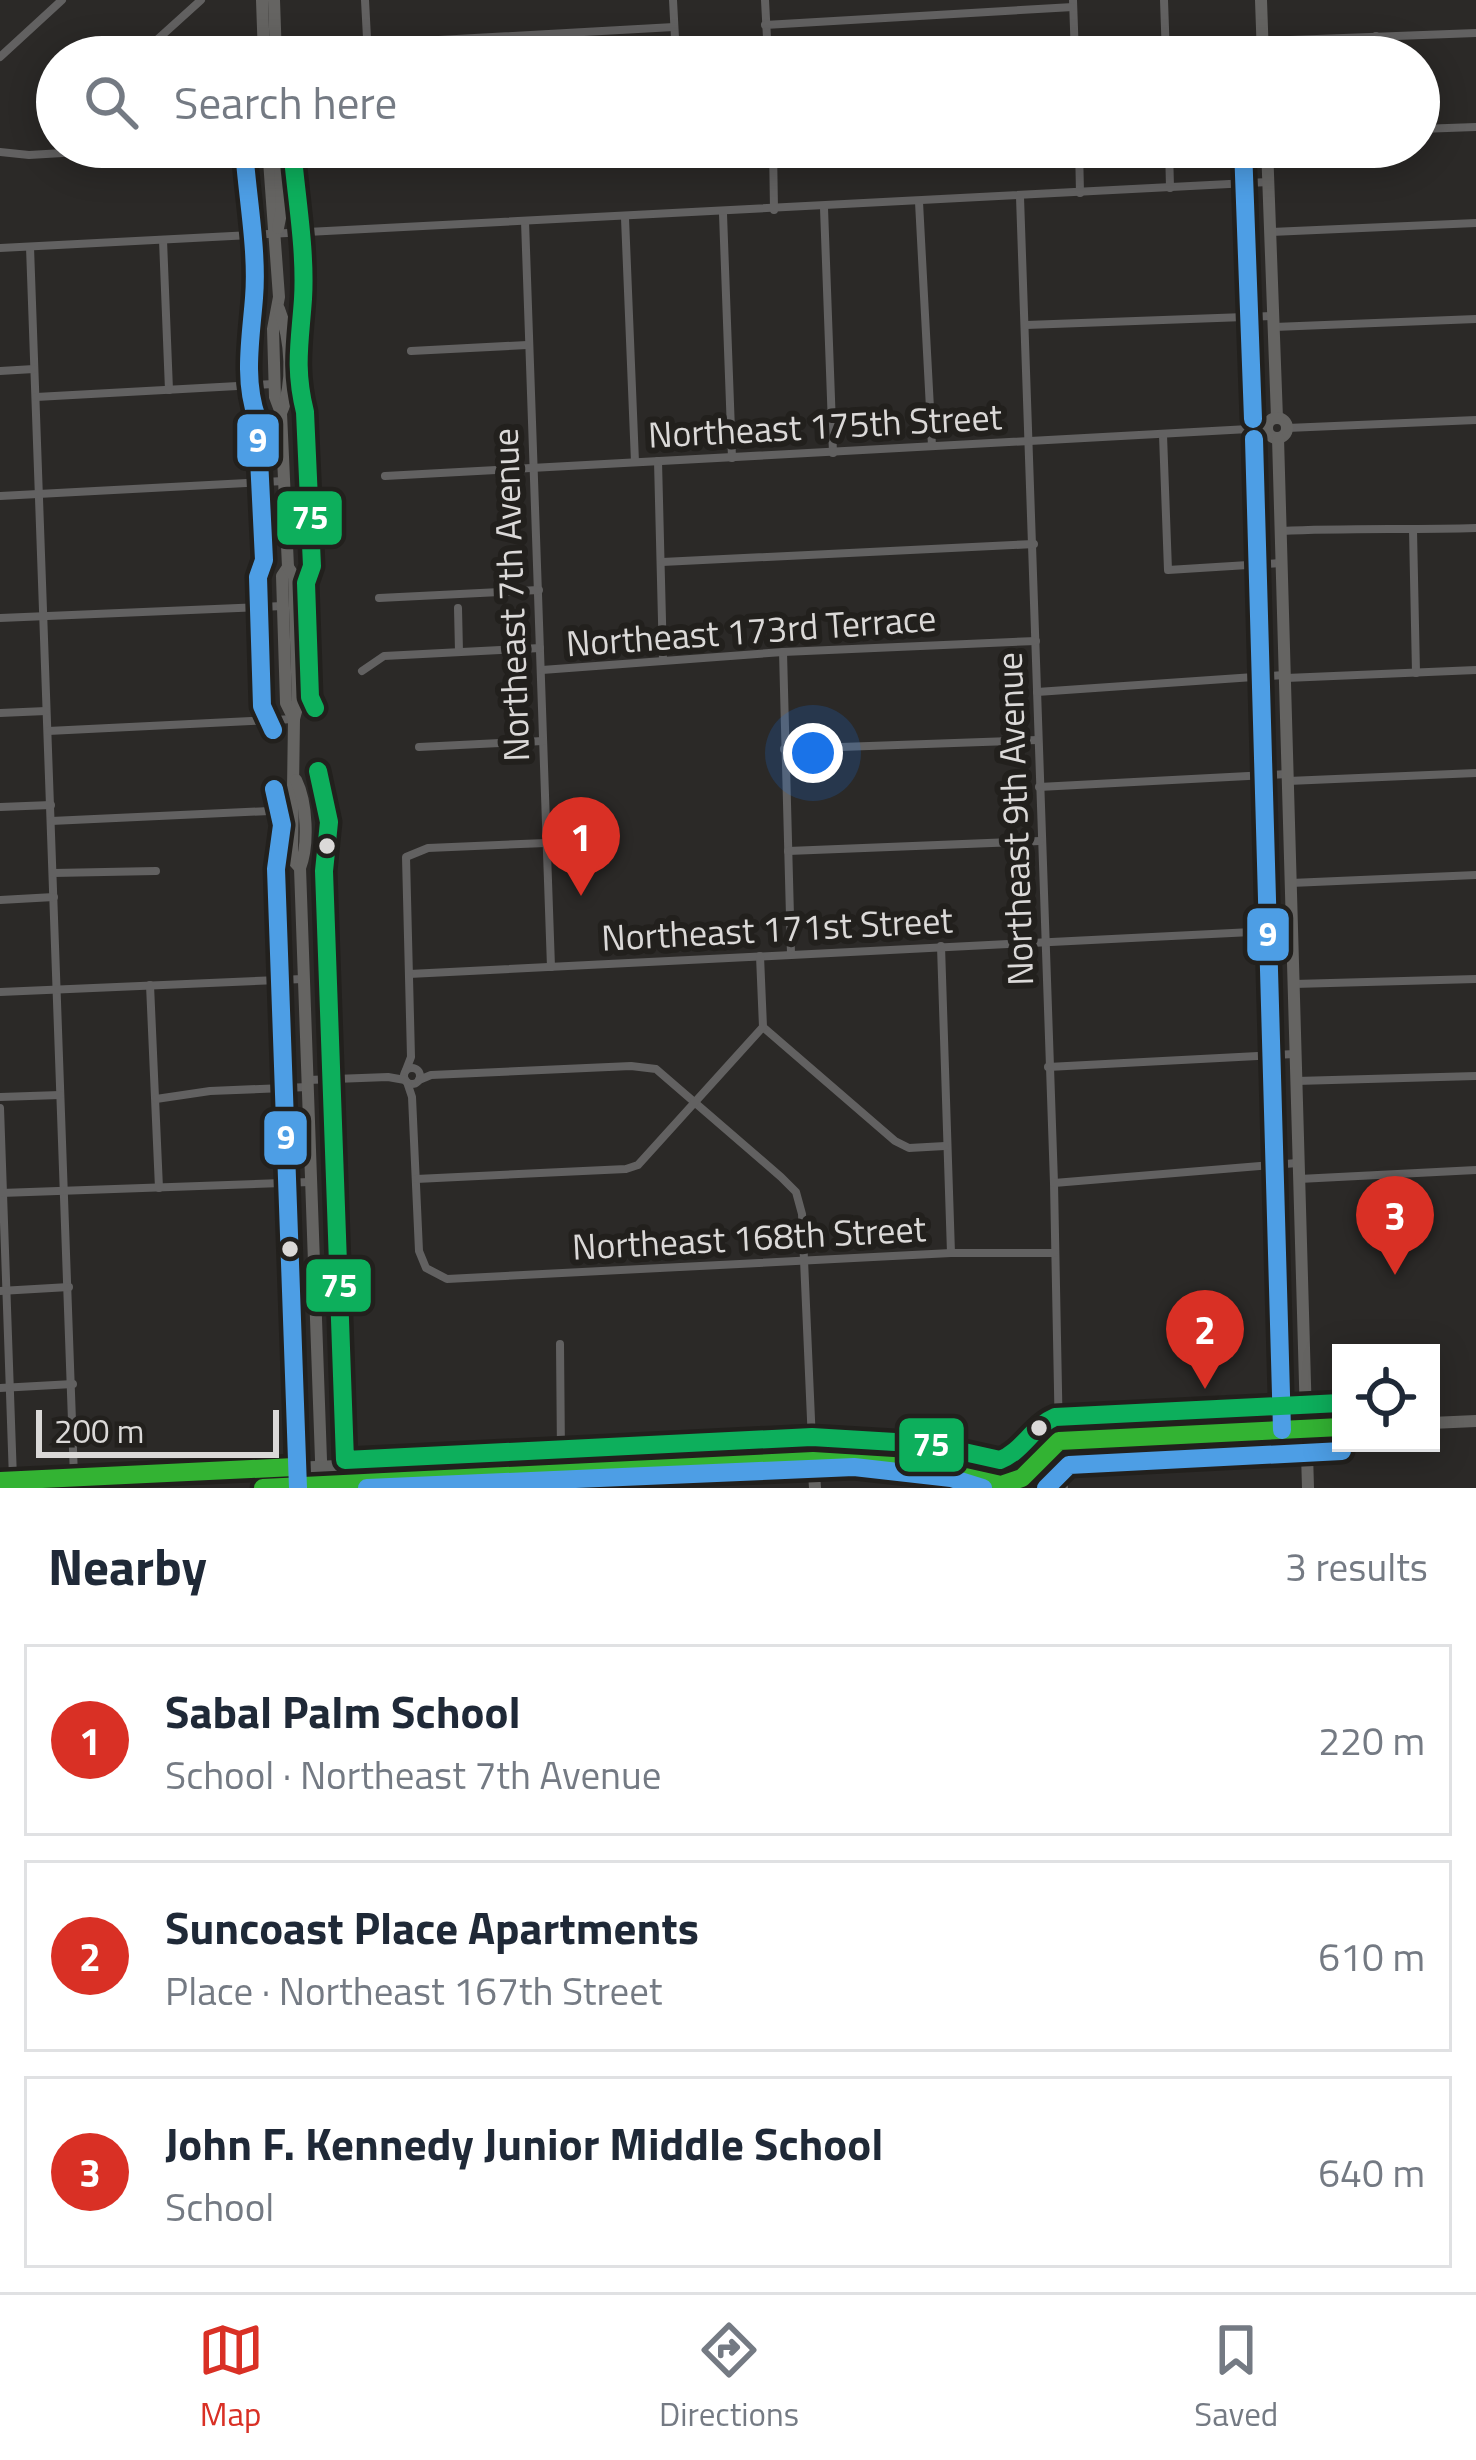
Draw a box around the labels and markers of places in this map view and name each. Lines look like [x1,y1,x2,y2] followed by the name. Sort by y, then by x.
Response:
[542,797,620,896] pin: 1
[316,835,338,857] unlabelled marker
[1356,1176,1434,1275] pin: 3
[279,1238,301,1260] unlabelled marker
[1166,1290,1244,1389] pin: 2
[1028,1417,1050,1439] unlabelled marker

